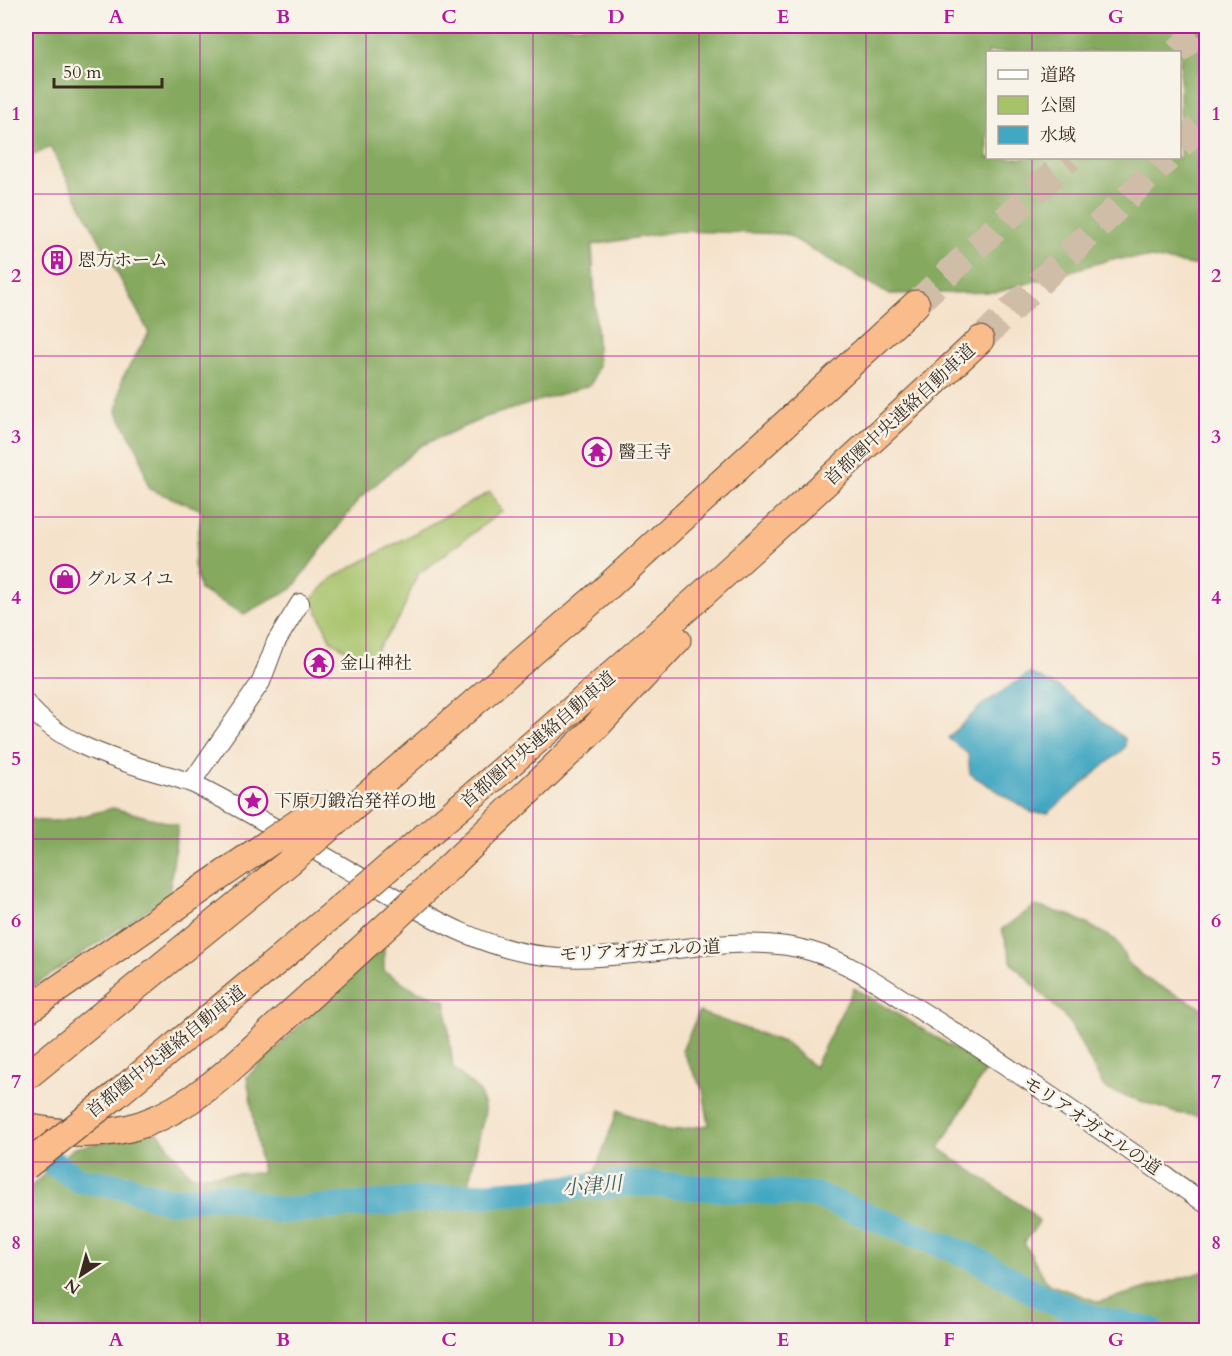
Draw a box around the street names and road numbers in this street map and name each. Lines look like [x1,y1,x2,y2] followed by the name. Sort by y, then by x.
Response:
[819,338,981,492] street label: 首都圏中央連絡自動車道
[455,666,621,814] street label: 首都圏中央連絡自動車道
[559,934,721,968] street label: モリアオガエルの道
[81,980,251,1124] street label: 首都圏中央連絡自動車道
[1018,1071,1166,1181] street label: モリアオガエルの道

